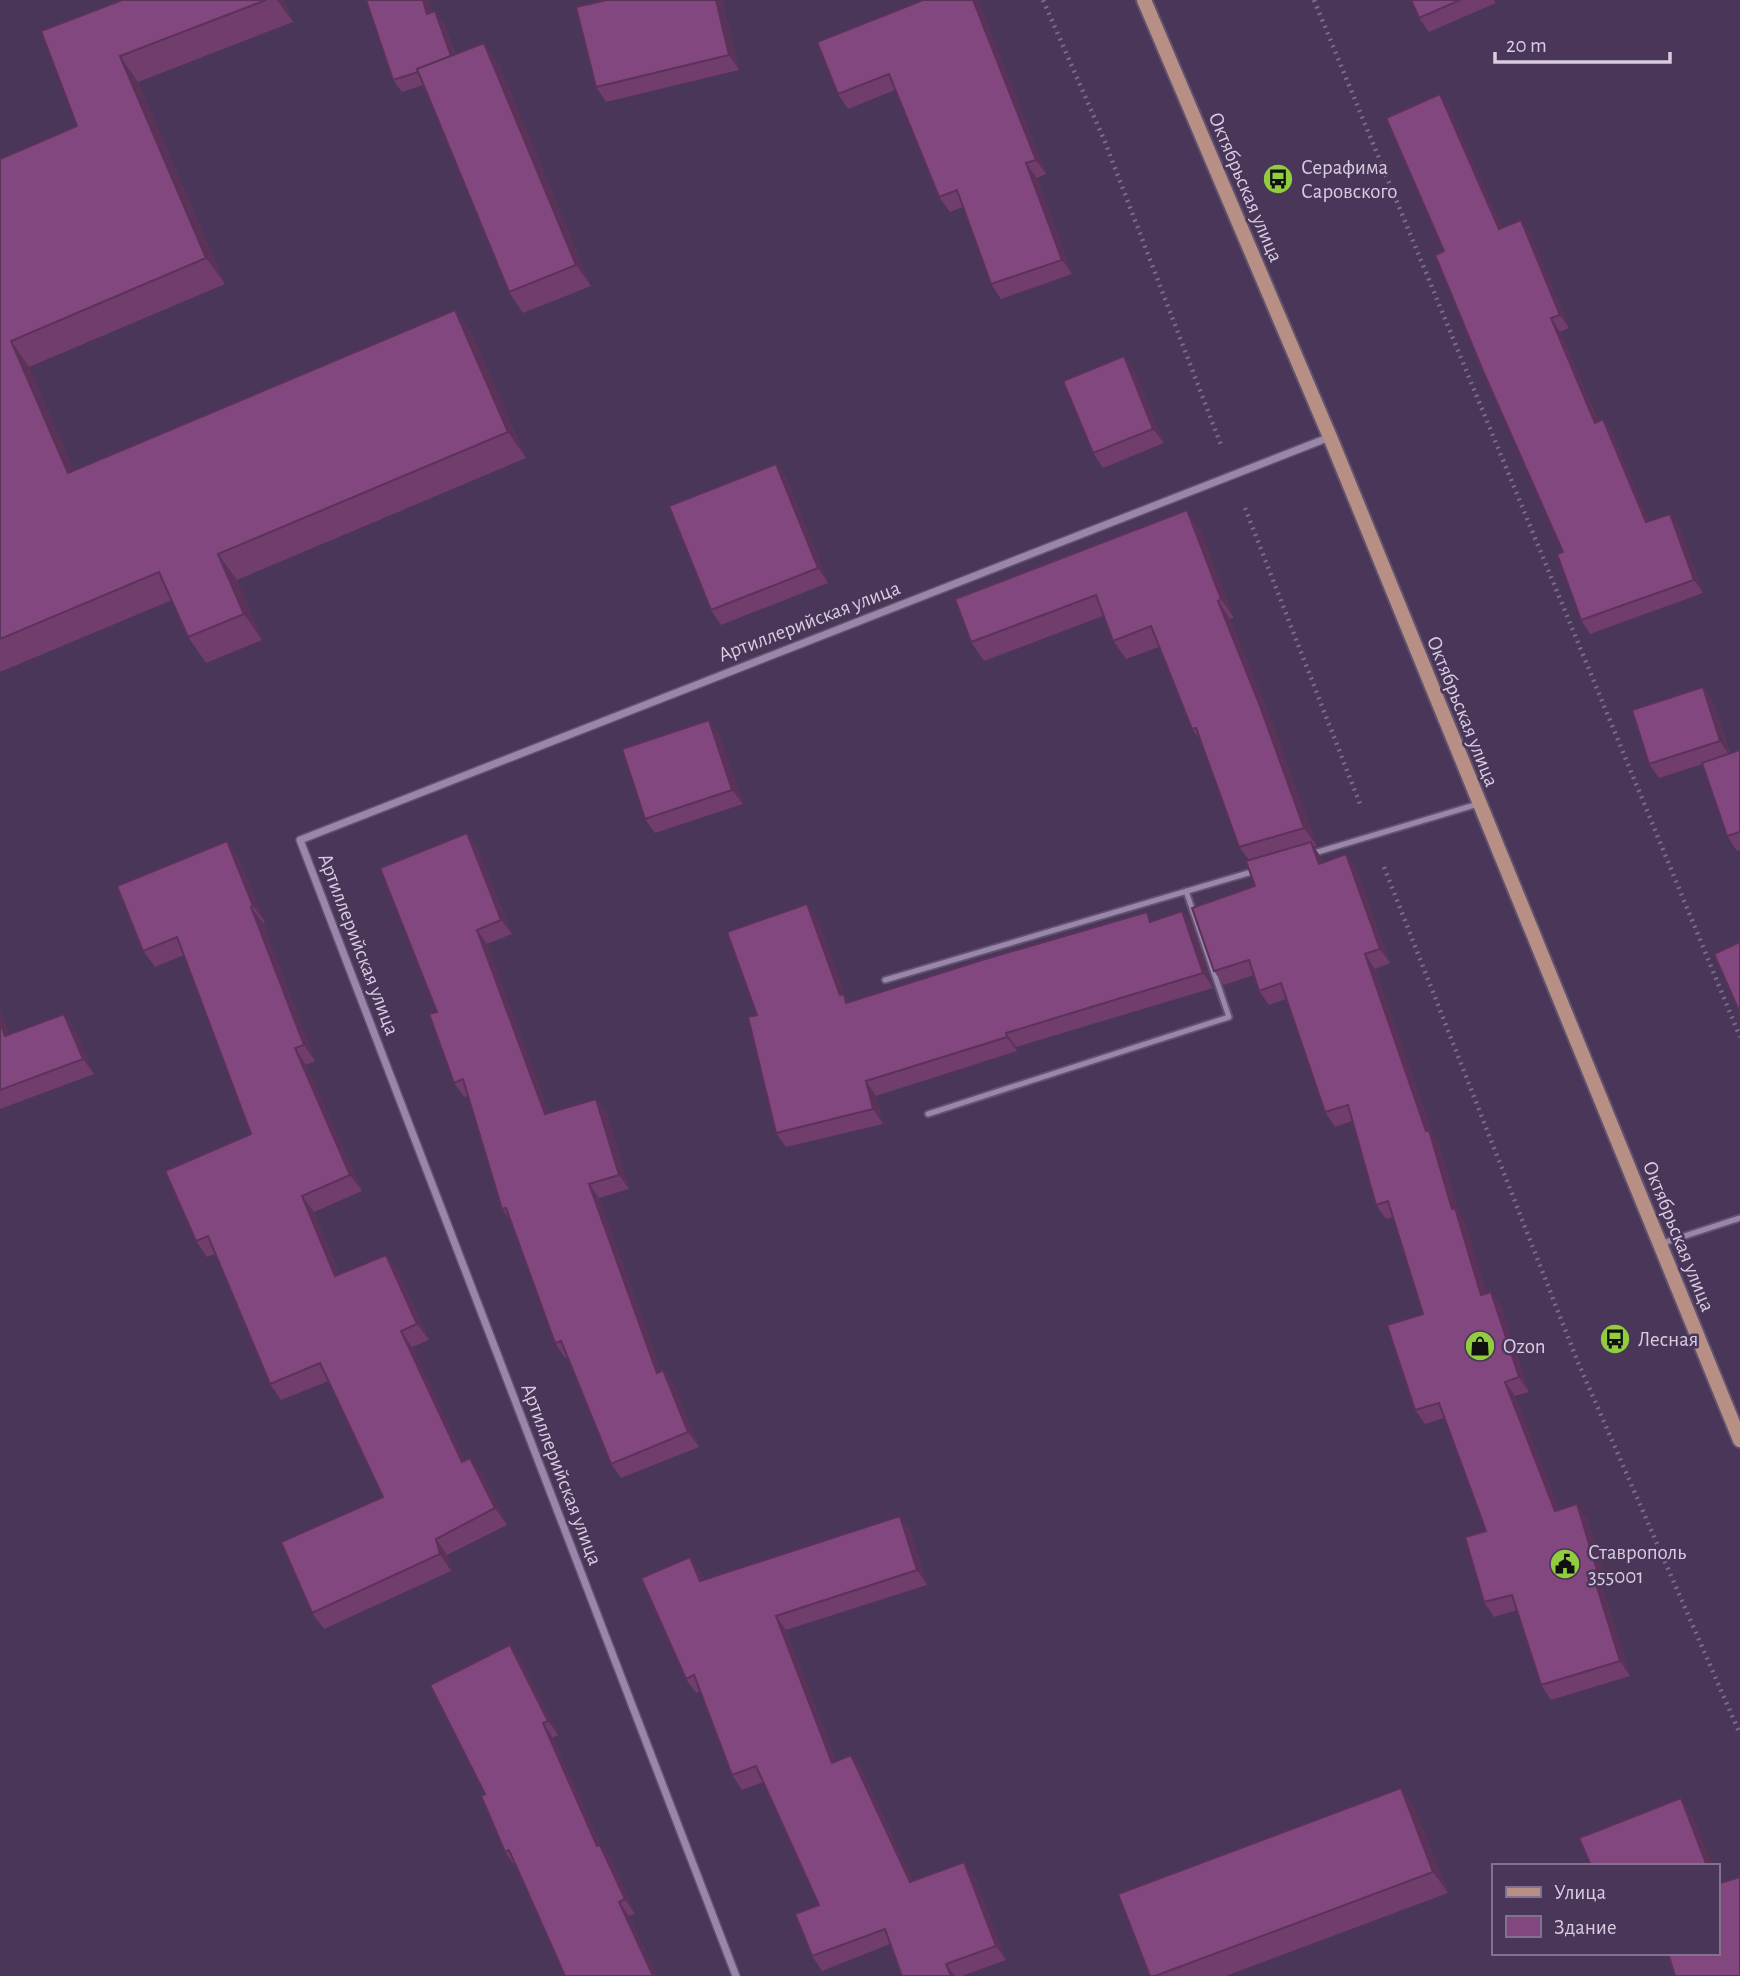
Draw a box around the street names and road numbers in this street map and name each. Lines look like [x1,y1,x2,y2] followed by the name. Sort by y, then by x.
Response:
[1204,109,1287,266] street label: Октябрьская улица
[715,577,903,666] street label: Артиллерийская улица
[1423,633,1503,790] street label: Октябрьская улица
[314,850,403,1038] street label: Артиллерийская улица
[1639,1158,1719,1315] street label: Октябрьская улица
[517,1380,606,1568] street label: Артиллерийская улица

